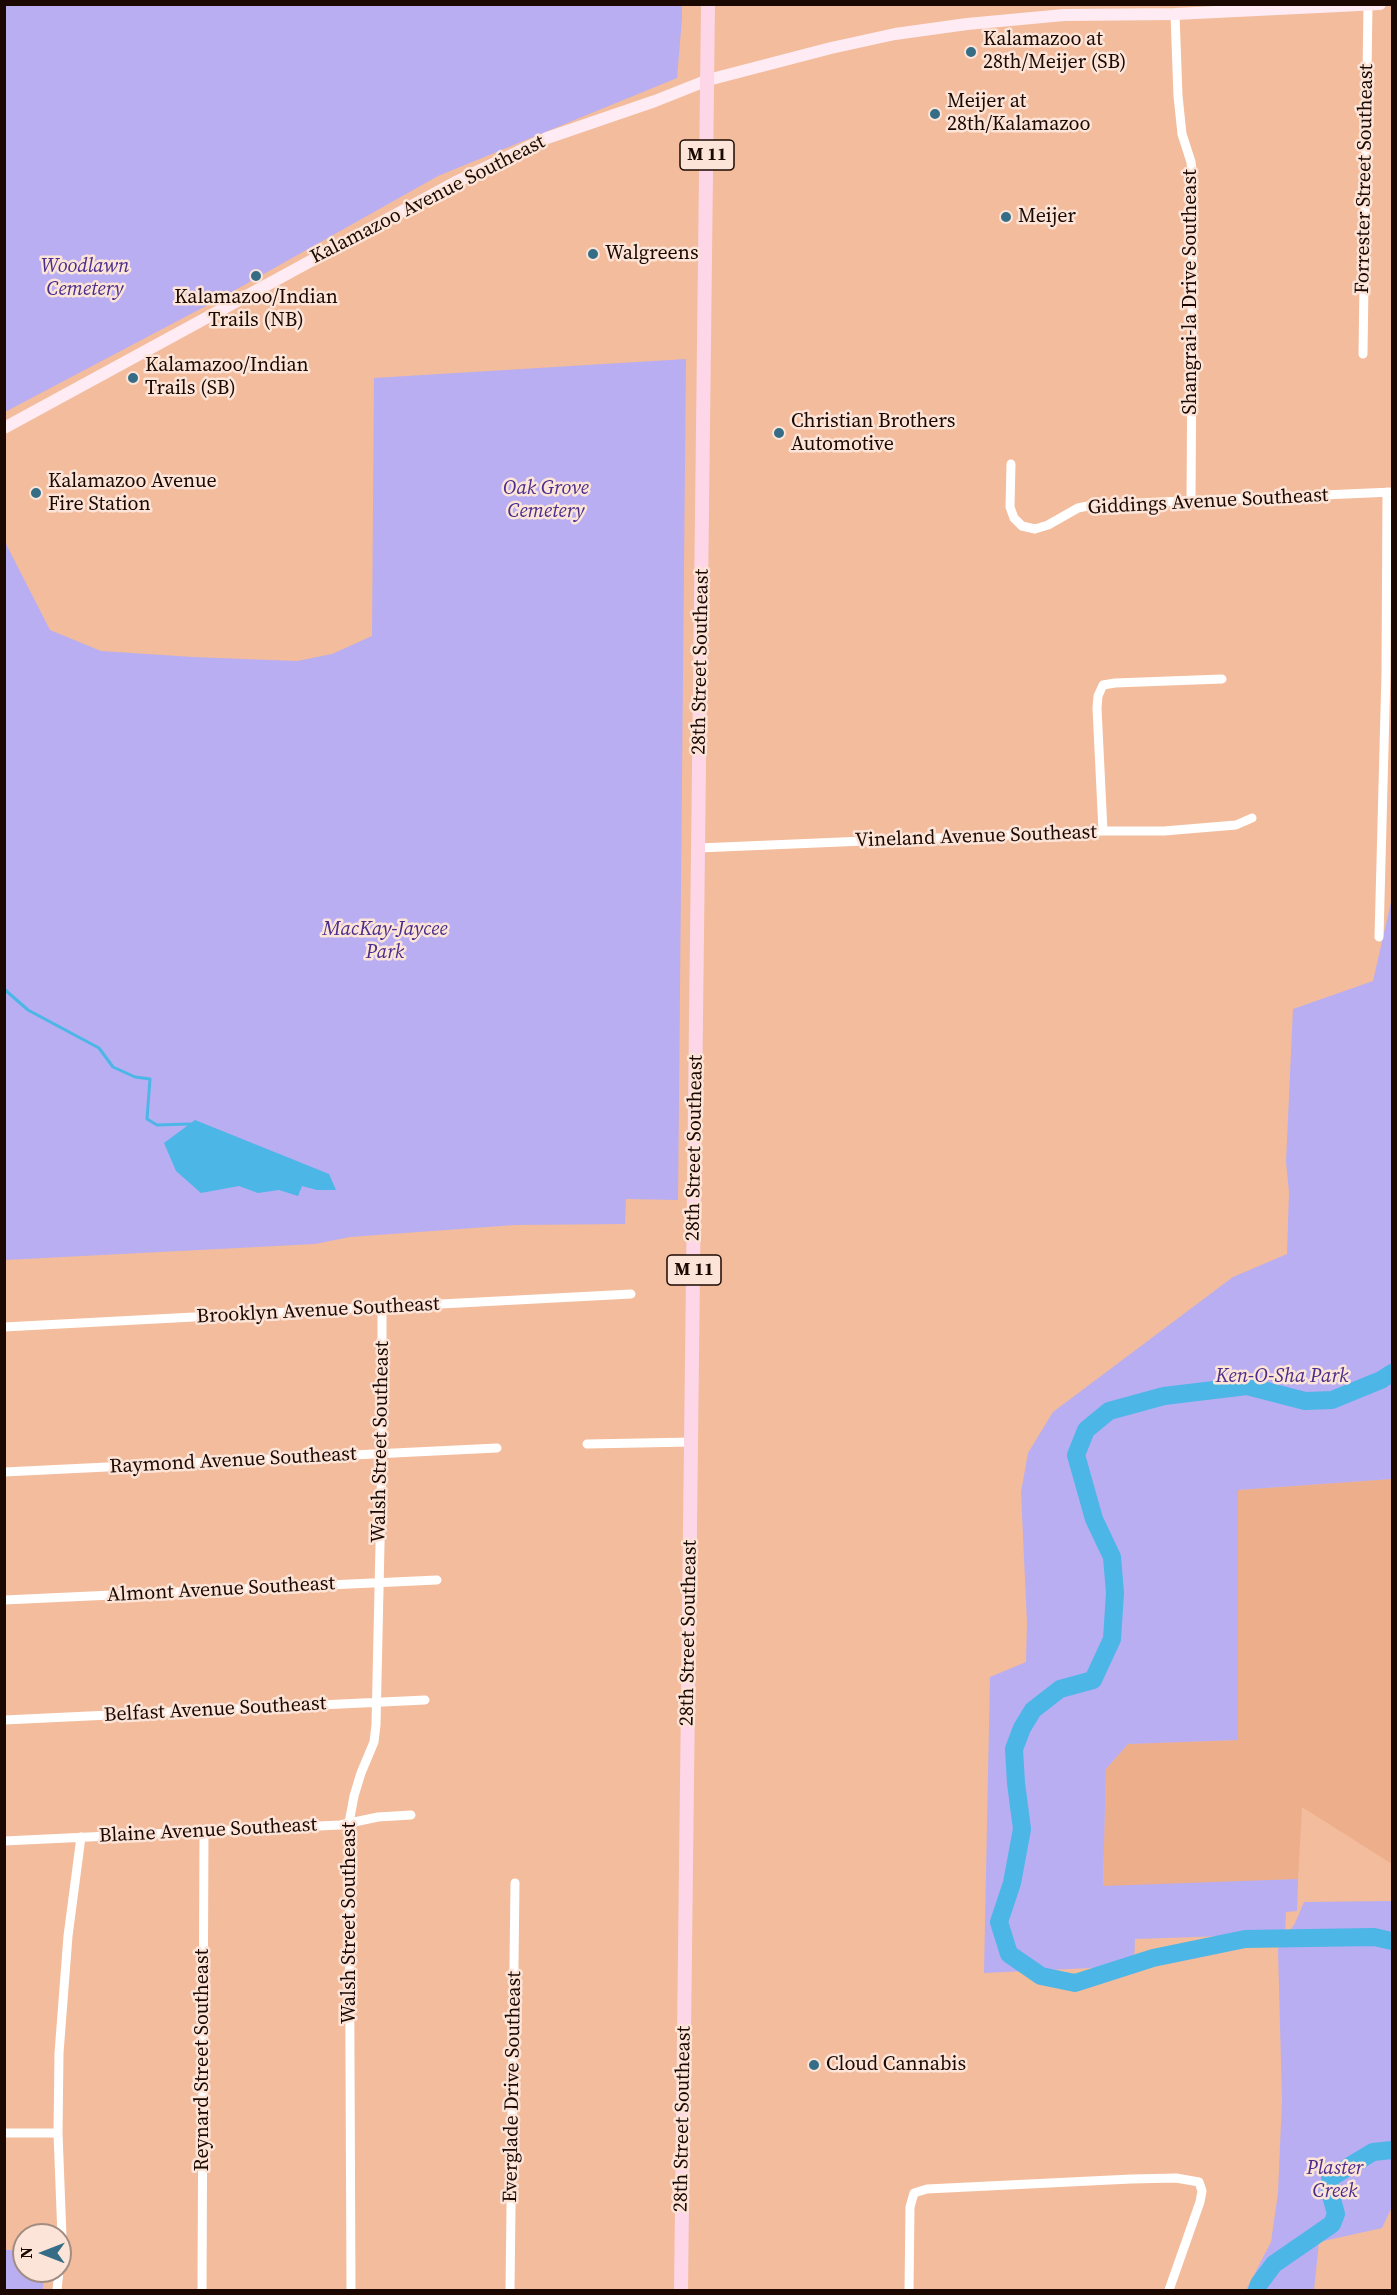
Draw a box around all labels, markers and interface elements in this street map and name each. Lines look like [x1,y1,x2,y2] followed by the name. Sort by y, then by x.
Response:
[983,28,1126,75] place label: Kalamazoo at 28th/Meijer (SB)
[964,45,978,59] marker: Kalamazoo at 28th/Meijer (SB)
[1351,64,1379,294] street label: Forrester Street Southeast
[947,90,1091,137] place label: Meijer at 28th/Kalamazoo
[928,107,942,121] marker: Meijer at 28th/Kalamazoo
[307,130,549,270] street label: Kalamazoo Avenue Southeast
[680,140,734,170] road number: M 11
[1179,169,1203,415] street label: Shangrai-la Drive Southeast
[1018,205,1076,229] place label: Meijer
[999,210,1013,224] marker: Meijer
[605,242,699,266] place label: Walgreens
[586,247,600,261] marker: Walgreens
[41,255,129,302] park label: Woodlawn Cemetery
[249,269,263,283] marker: Kalamazoo/Indian Trails (NB)
[174,286,338,333] place label: Kalamazoo/Indian Trails (NB)
[145,354,309,401] place label: Kalamazoo/Indian Trails (SB)
[126,371,140,385] marker: Kalamazoo/Indian Trails (SB)
[791,410,955,457] place label: Christian Brothers Automotive
[772,426,786,440] marker: Christian Brothers Automotive
[48,470,217,517] place label: Kalamazoo Avenue Fire Station
[503,477,589,524] park label: Oak Grove Cemetery
[1087,484,1329,520] street label: Giddings Avenue Southeast
[29,486,43,500] marker: Kalamazoo Avenue Fire Station
[687,569,715,755] street label: 28th Street Southeast
[855,821,1097,853] street label: Vineland Avenue Southeast
[322,918,448,965] park label: MacKay-Jaycee Park
[681,1055,709,1241] street label: 28th Street Southeast
[667,1255,721,1285] road number: M 11
[196,1293,440,1329] street label: Brooklyn Avenue Southeast
[367,1341,395,1543] street label: Walsh Street Southeast
[1216,1365,1348,1389] park label: Ken-O-Sha Park
[109,1443,357,1479] street label: Raymond Avenue Southeast
[675,1540,703,1726] street label: 28th Street Southeast
[106,1572,336,1608] street label: Almont Avenue Southeast
[103,1692,327,1728] street label: Belfast Avenue Southeast
[98,1813,318,1849] street label: Blaine Avenue Southeast
[338,1822,362,2024] street label: Walsh Street Southeast
[191,1949,215,2171] street label: Reynard Street Southeast
[499,1971,527,2203] street label: Everglade Drive Southeast
[669,2026,697,2212] street label: 28th Street Southeast
[826,2053,966,2077] place label: Cloud Cannabis
[807,2058,821,2072] marker: Cloud Cannabis
[1306,2157,1364,2204] park label: Plaster Creek
[12,2223,72,2283] north arrow
[15,2247,37,2259] text: N

